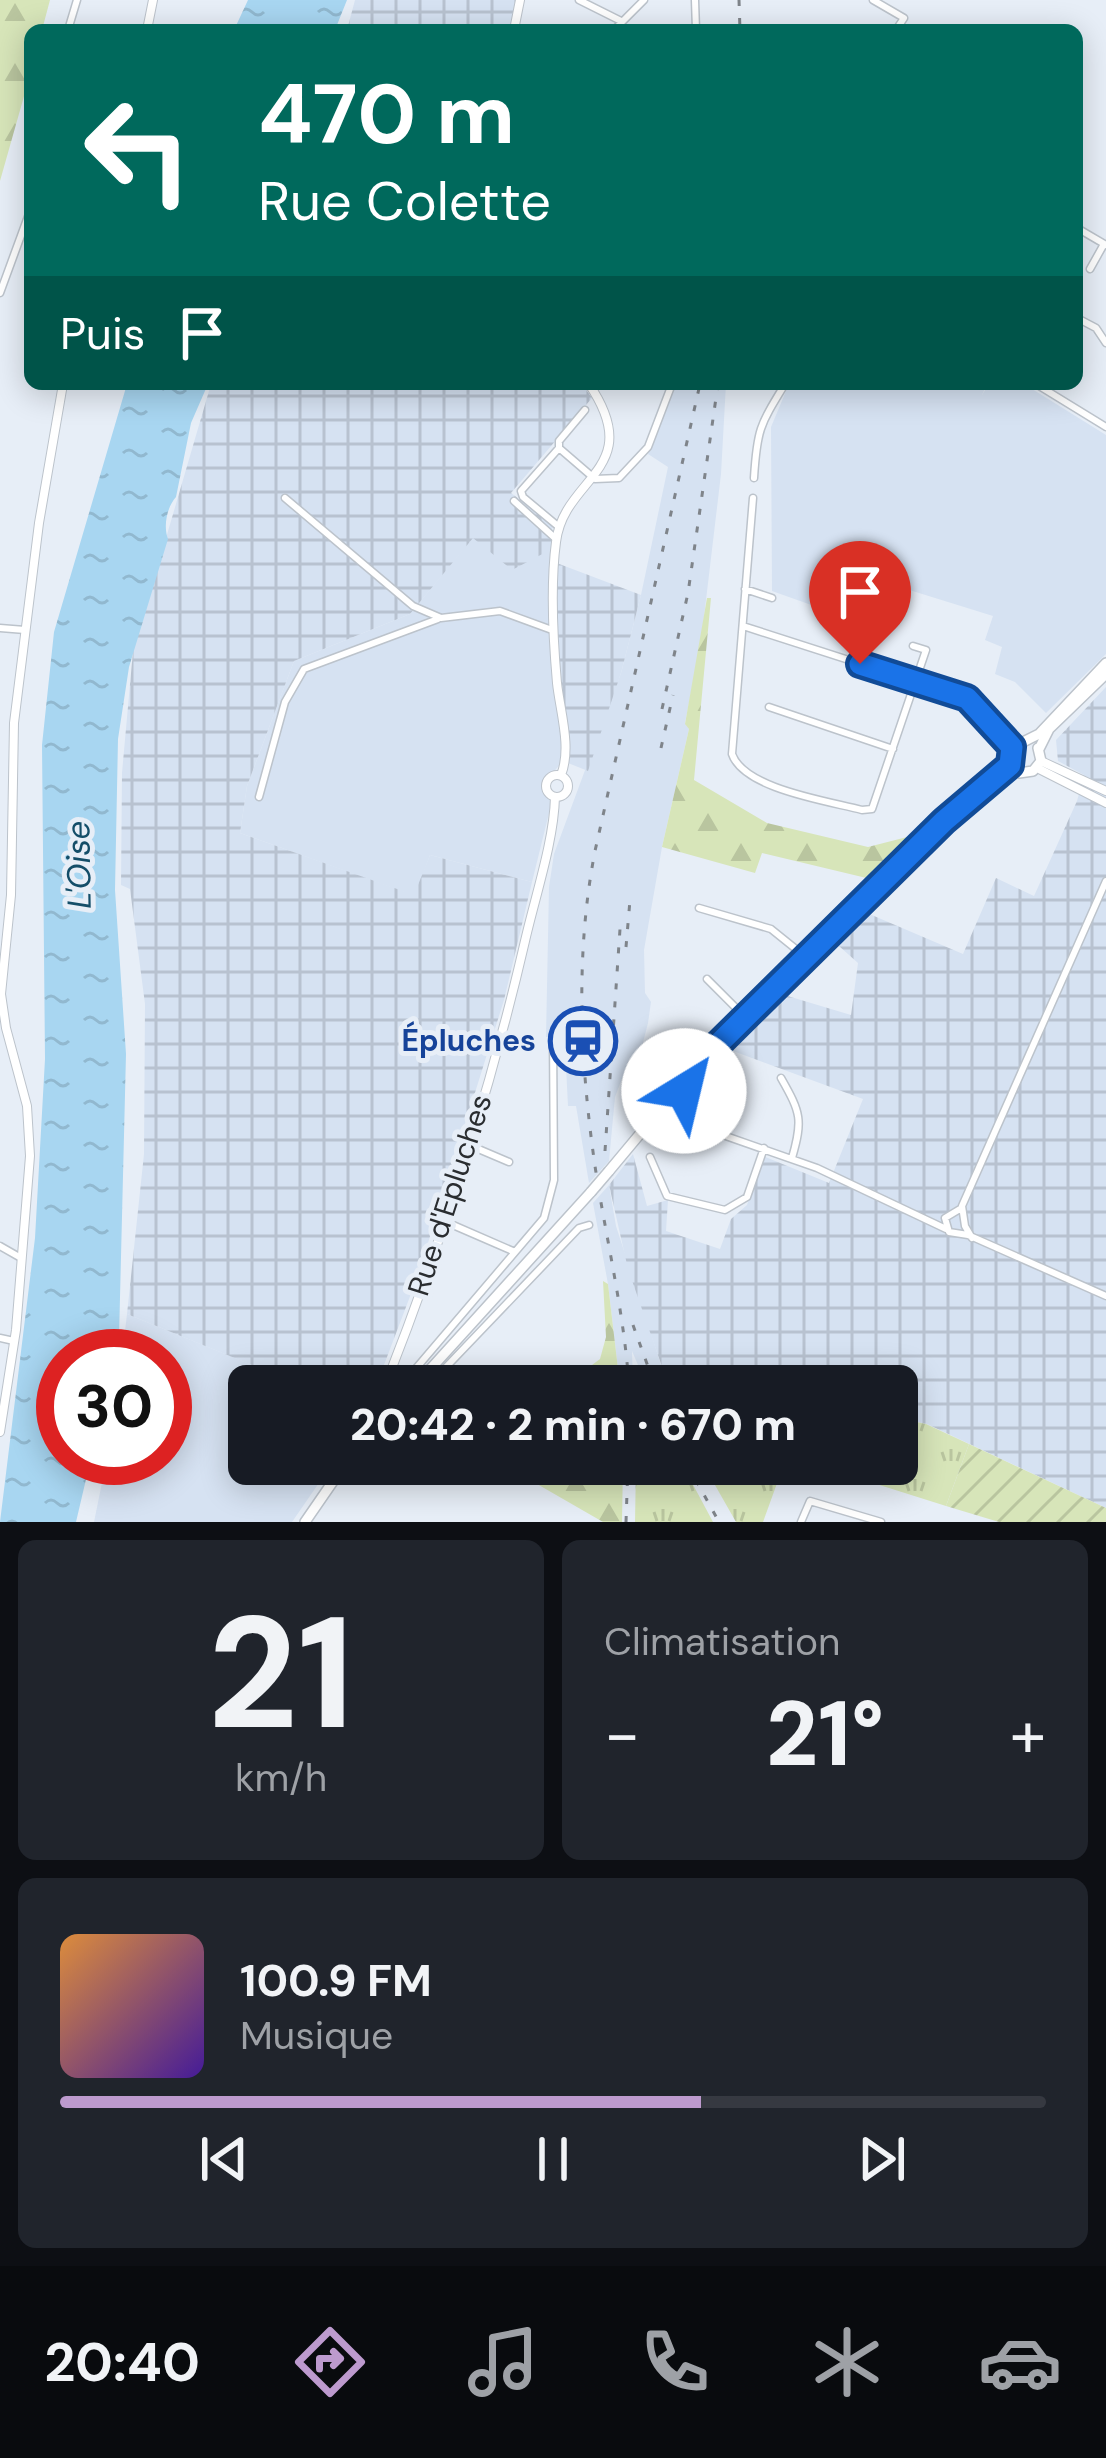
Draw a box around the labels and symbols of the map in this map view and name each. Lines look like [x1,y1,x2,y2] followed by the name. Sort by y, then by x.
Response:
[809,541,911,664] pin
[56,821,101,909] water label: L'Oise
[548,1006,618,1076] station icon: Épluches
[402,1021,536,1060] place label: Épluches
[621,1028,747,1154] position arrow
[399,1089,500,1301] street label: Rue d'Epluches
[36,1329,192,1485] speed limit sign: 30

